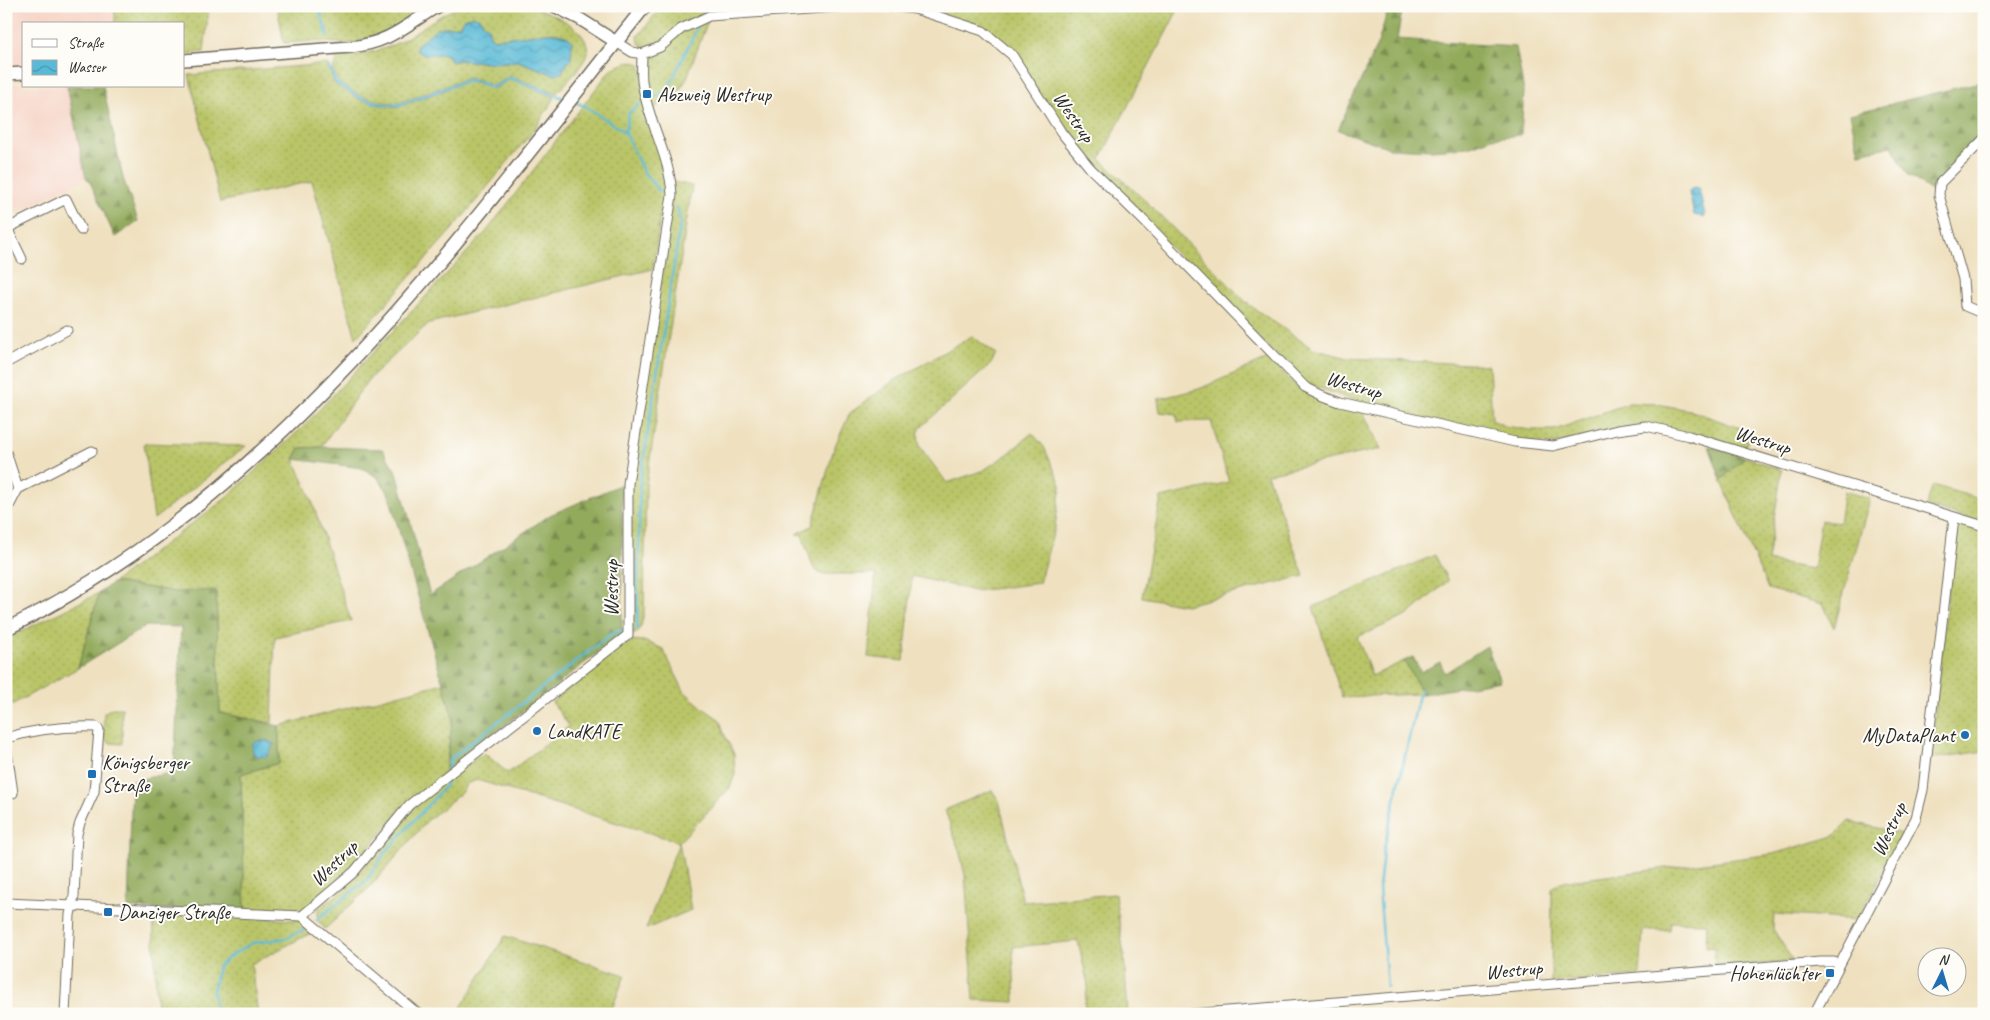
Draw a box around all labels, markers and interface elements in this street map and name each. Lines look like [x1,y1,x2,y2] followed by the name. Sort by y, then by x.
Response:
[22,22,185,88] legend
[68,34,104,53] text: Straße
[68,58,107,77] text: Wasser
[657,82,772,107] place label: Abzweig Westrup
[1047,87,1101,149] street label: Westrup
[641,88,653,100] marker: Abzweig Westrup
[1323,365,1386,405] street label: Westrup
[1732,420,1795,461] street label: Westrup
[599,558,624,616] street label: Westrup
[547,719,624,744] place label: LandKATE
[1862,723,1957,748] place label: MyDataPlant
[531,725,543,737] marker: LandKATE
[1959,729,1971,741] marker: MyDataPlant
[102,750,191,798] place label: Königsberger Straße
[86,768,98,780] marker: Königsberger Straße
[1866,797,1913,860] street label: Westrup
[305,833,364,892] street label: Westrup
[118,900,231,925] place label: Danziger Straße
[102,906,114,918] marker: Danziger Straße
[1918,948,1968,998] north arrow
[1938,951,1950,969] text: N
[1485,955,1545,985] street label: Westrup
[1730,961,1822,986] place label: Hohenlüchter
[1824,967,1836,979] marker: Hohenlüchter

